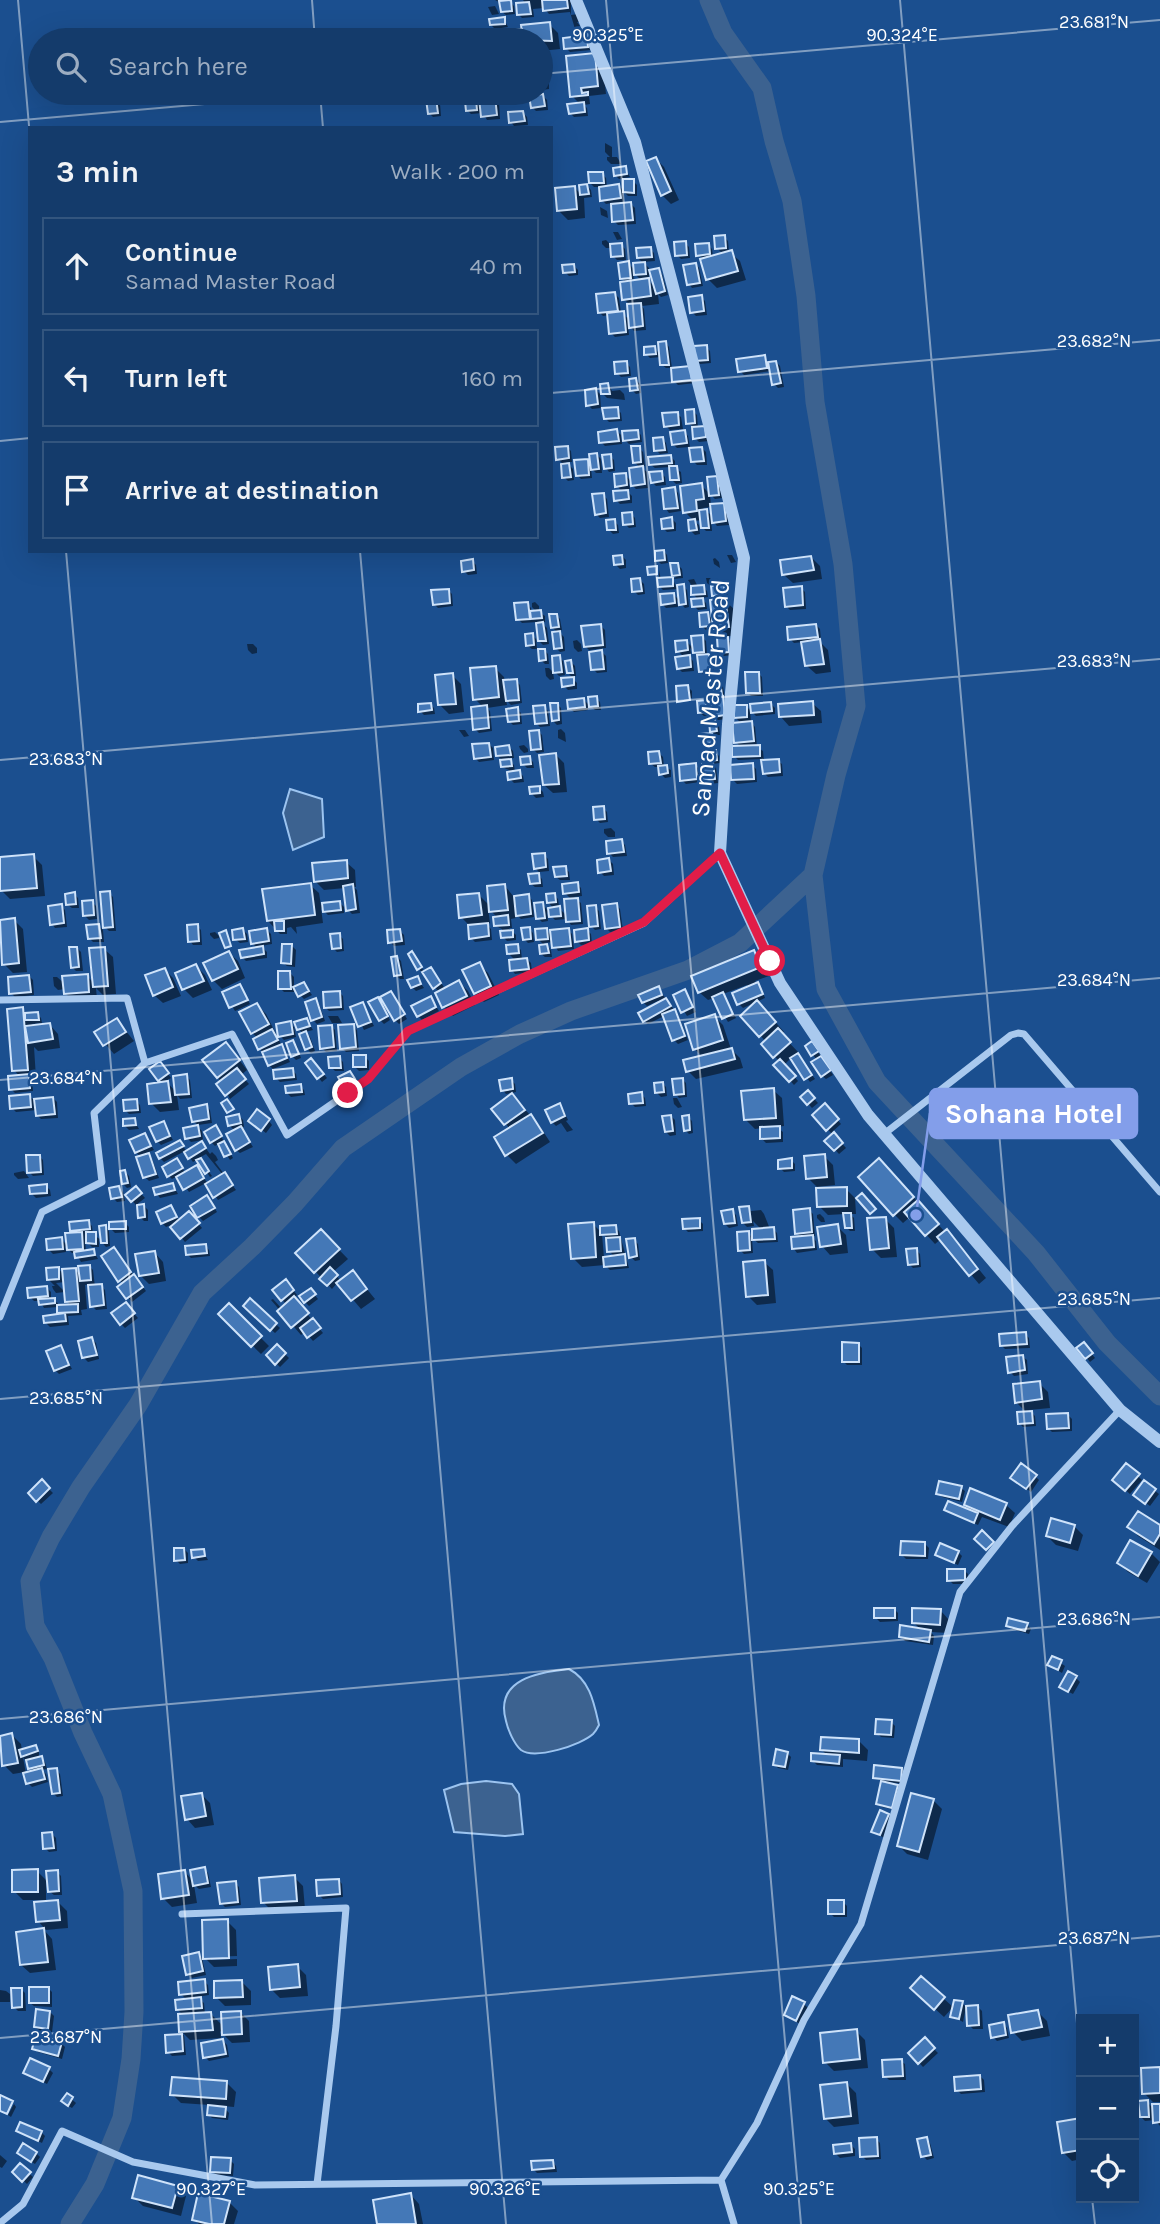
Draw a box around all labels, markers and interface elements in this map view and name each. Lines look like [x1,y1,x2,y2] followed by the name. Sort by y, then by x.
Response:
[1059,11,1129,33] text: 23.681°N
[572,24,644,46] text: 90.325°E
[866,24,938,46] text: 90.324°E
[28,28,553,105] search box
[52,48,90,86] icon: search
[108,51,248,82] text: Search here
[56,154,139,190] text: 3 min
[390,158,525,185] text: Walk · 200 m
[125,237,237,268] text: Continue
[58,247,96,285] icon: ahead
[470,253,523,280] text: 40 m
[125,268,336,295] text: Samad Master Road
[1057,330,1131,352] text: 23.682°N
[58,359,96,397] icon: left
[125,363,227,394] text: Turn left
[462,365,523,392] text: 160 m
[58,471,96,509] icon: arrive
[125,475,379,506] text: Arrive at destination
[685,578,736,818] street label: Samad Master Road
[1057,650,1131,672] text: 23.683°N
[29,748,103,770] text: 23.683°N
[754,945,785,976] route start
[1057,969,1131,991] text: 23.684°N
[29,1067,103,1089] text: 23.684°N
[332,1077,363,1108] route end
[930,1089,1137,1138] callout: Sohana Hotel
[945,1097,1123,1130] text: Sohana Hotel
[1057,1288,1131,1310] text: 23.685°N
[29,1387,103,1409] text: 23.685°N
[1057,1608,1131,1630] text: 23.686°N
[29,1706,103,1728] text: 23.686°N
[1058,1927,1130,1949] text: 23.687°N
[1076,2014,1139,2203] map controls
[1076,2014,1139,2077] button: +
[30,2026,102,2048] text: 23.687°N
[1076,2077,1139,2140] button: −
[1076,2140,1139,2203] button: locate
[176,2178,246,2200] text: 90.327°E
[469,2178,541,2200] text: 90.326°E
[763,2178,835,2200] text: 90.325°E

